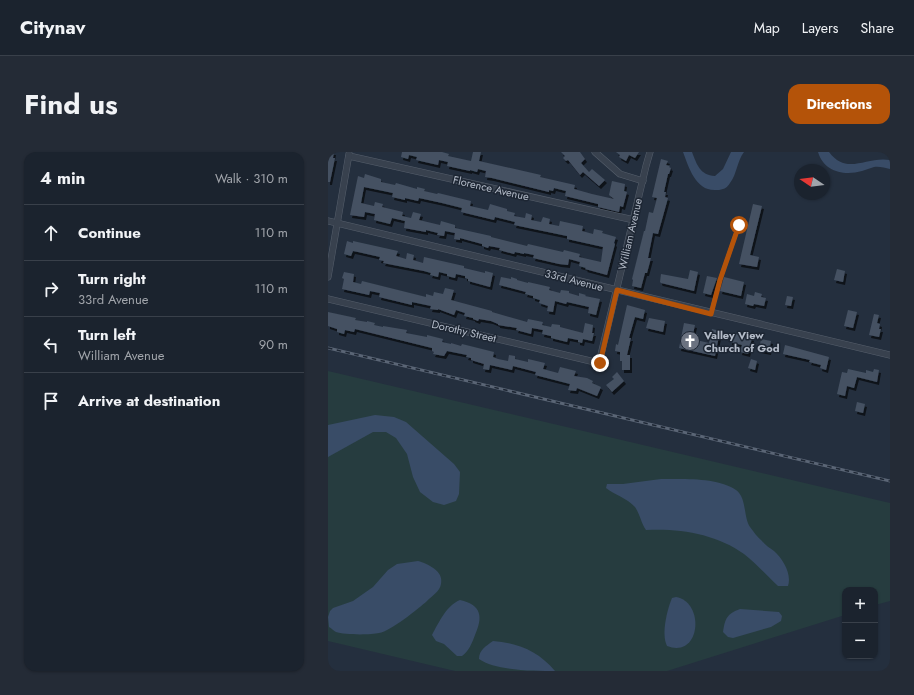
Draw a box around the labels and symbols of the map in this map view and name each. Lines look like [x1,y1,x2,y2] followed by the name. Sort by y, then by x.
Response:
[794,164,830,200] north arrow
[451,171,531,205] street label: Florence Avenue
[614,196,646,271] street label: William Avenue
[730,216,748,234] route start
[543,265,605,295] street label: 33rd Avenue
[430,316,498,346] street label: Dorothy Street
[703,327,780,356] place label: Valley View Church of God
[679,330,701,352] church icon: Valley View Church of God
[591,354,609,372] route end

